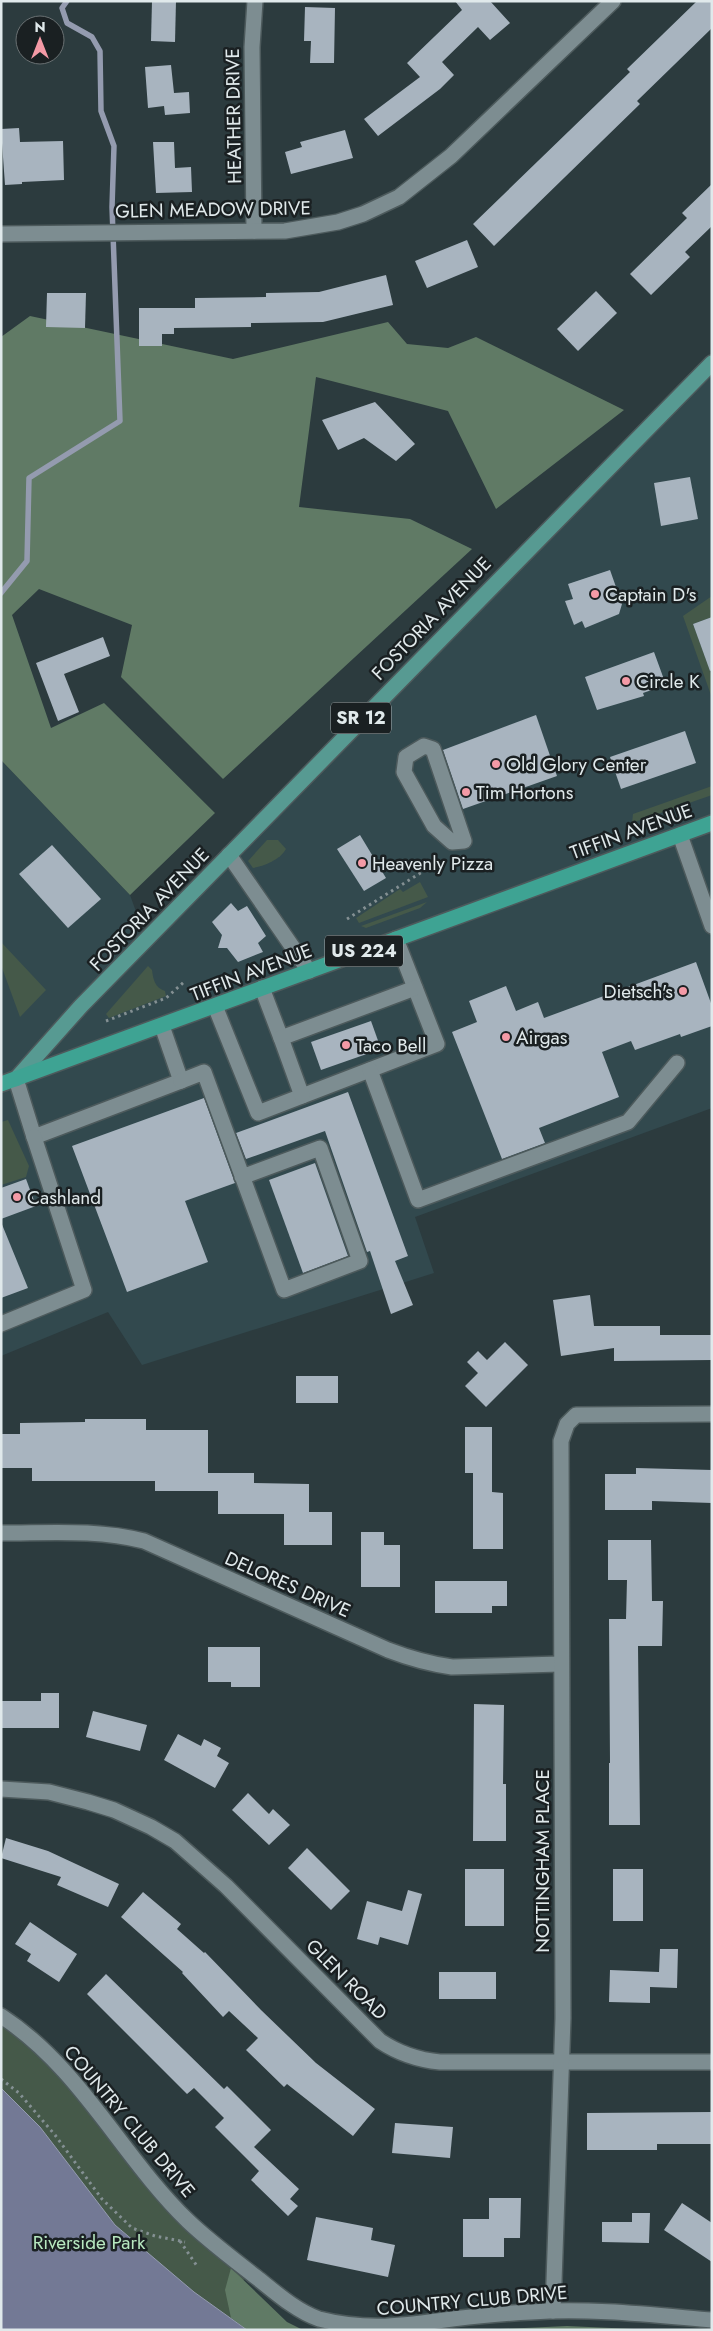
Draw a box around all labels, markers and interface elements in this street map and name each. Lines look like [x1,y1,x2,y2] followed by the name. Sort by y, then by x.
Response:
[15,15,65,65] north arrow
[34,17,46,37] text: N
[219,48,248,184] street label: HEATHER DRIVE
[115,194,311,225] street label: GLEN MEADOW DRIVE
[365,551,497,686] street label: FOSTORIA AVENUE
[605,581,697,608] place label: Captain D's
[589,588,601,600] marker: Captain D's
[636,668,700,695] place label: Circle K
[620,675,632,687] marker: Circle K
[331,702,391,734] road number: SR 12
[506,751,647,778] place label: Old Glory Center
[490,758,502,770] marker: Old Glory Center
[476,779,574,806] place label: Tim Hortons
[460,786,472,798] marker: Tim Hortons
[566,797,696,866] street label: TIFFIN AVENUE
[83,842,215,977] street label: FOSTORIA AVENUE
[372,850,493,877] place label: Heavenly Pizza
[356,857,368,869] marker: Heavenly Pizza
[325,936,403,966] road number: US 224
[186,937,316,1008] street label: TIFFIN AVENUE
[603,978,673,1005] place label: Dietsch's
[677,985,689,997] marker: Dietsch's
[516,1024,568,1051] place label: Airgas
[500,1031,512,1043] marker: Airgas
[356,1032,426,1059] place label: Taco Bell
[340,1039,352,1051] marker: Taco Bell
[27,1184,101,1211] place label: Cashland
[11,1191,23,1203] marker: Cashland
[221,1545,355,1624] street label: DELORES DRIVE
[529,1769,556,1953] street label: NOTTINGHAM PLACE
[300,1933,393,2026] street label: GLEN ROAD
[58,2039,201,2203] street label: COUNTRY CLUB DRIVE
[33,2229,146,2256] park label: Riverside Park
[376,2279,569,2322] street label: COUNTRY CLUB DRIVE

